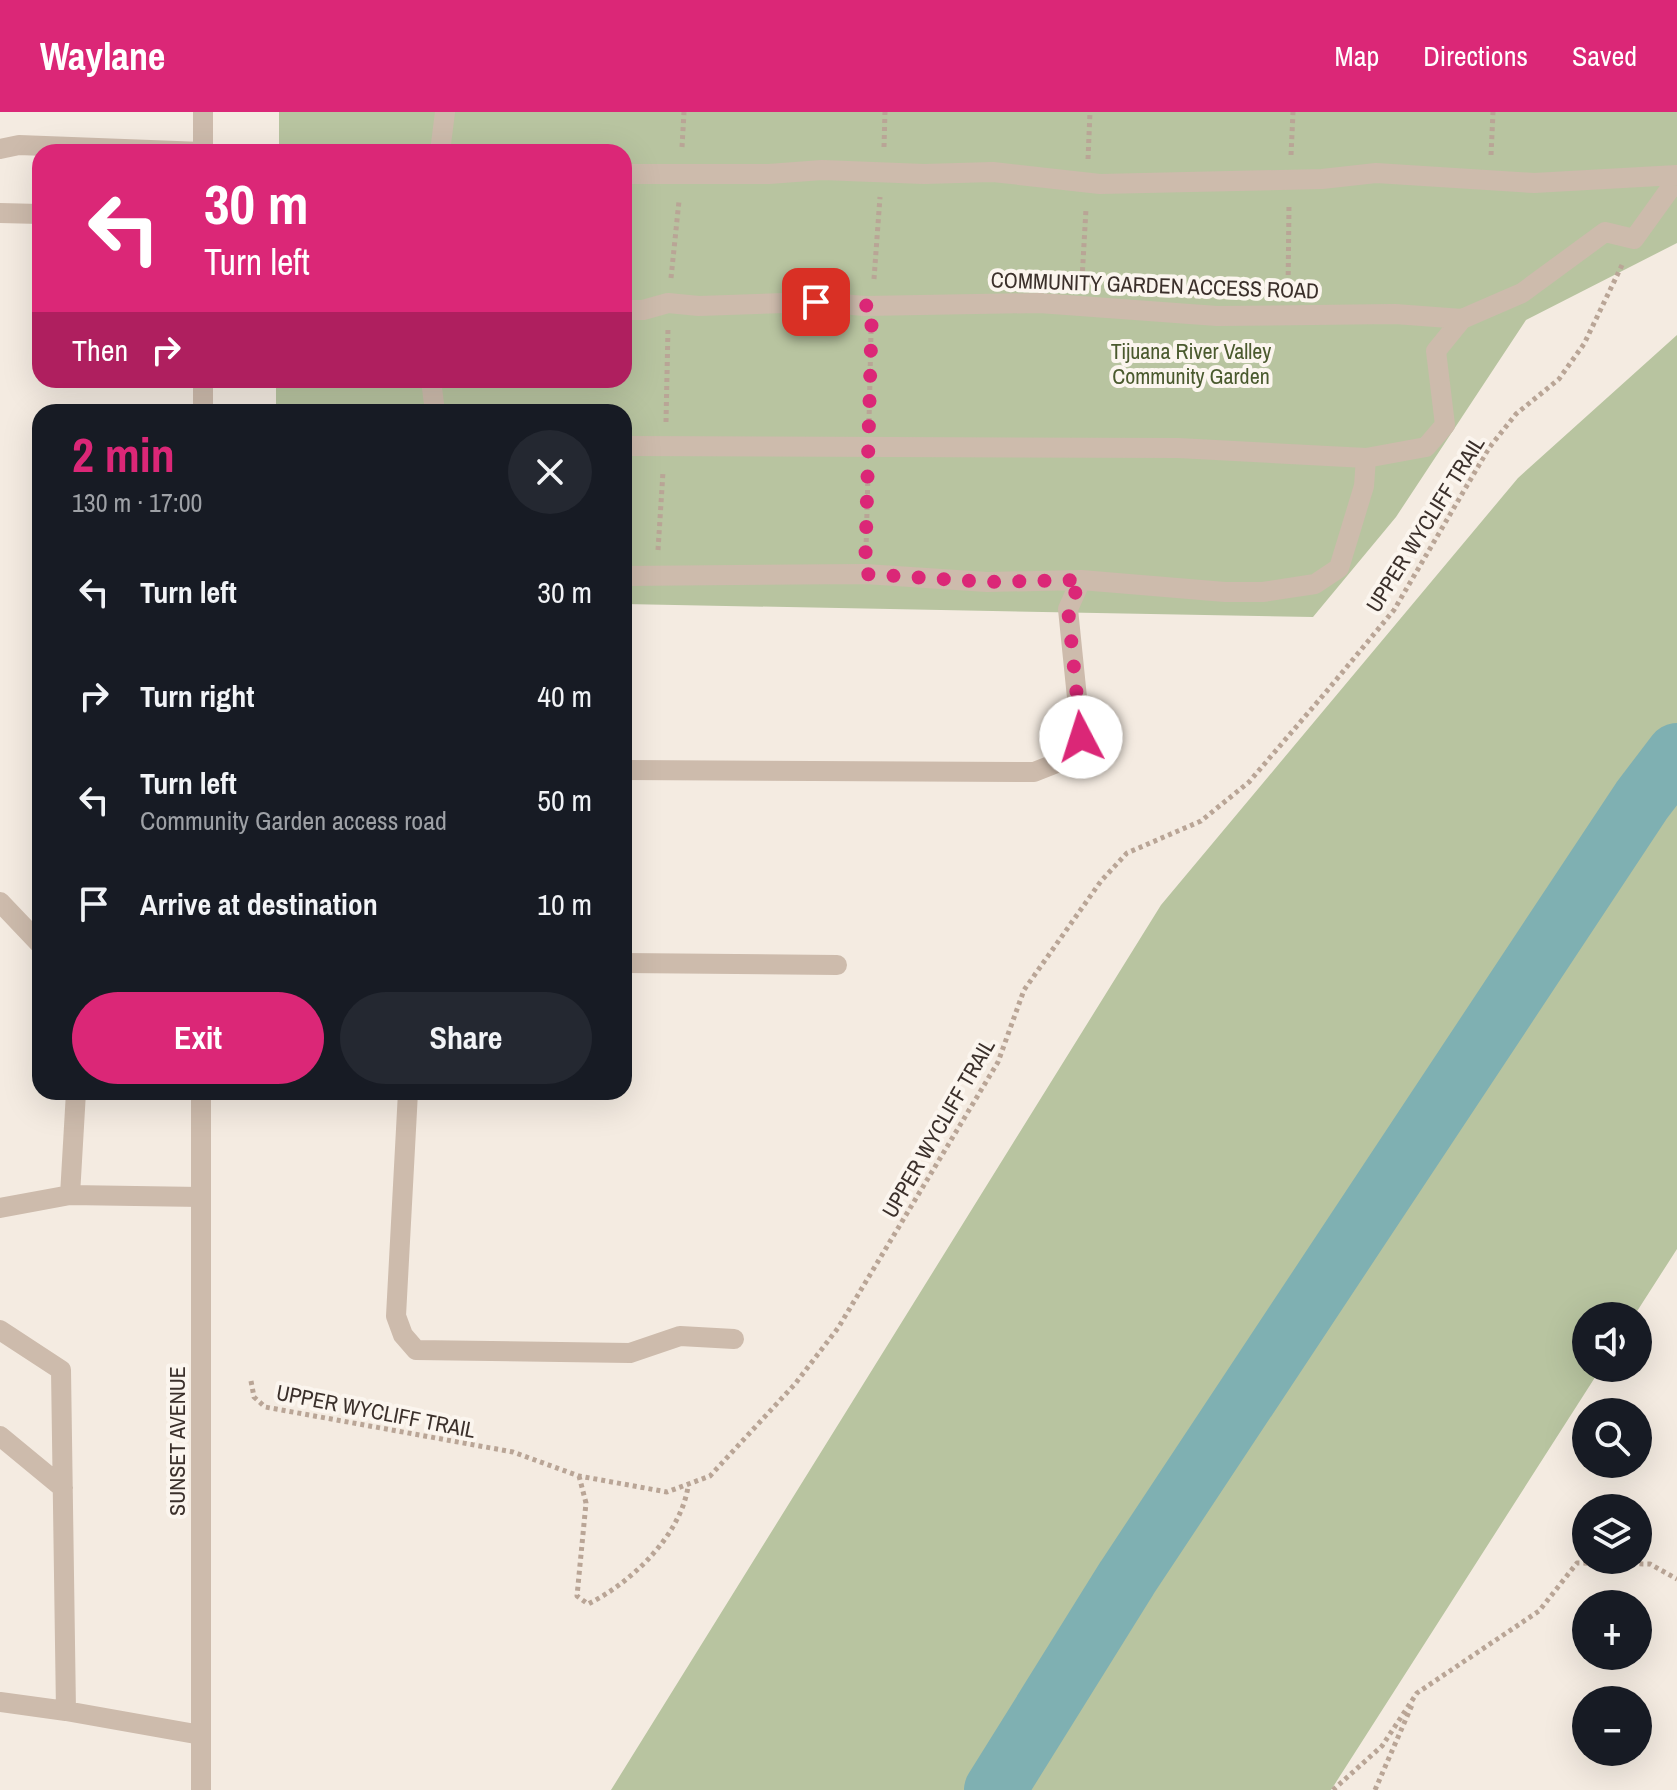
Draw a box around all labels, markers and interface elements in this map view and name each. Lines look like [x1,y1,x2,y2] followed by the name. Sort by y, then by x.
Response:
[40,31,165,82] text: Waylane
[1335,37,1379,75] text: Map
[1423,37,1528,75] text: Directions
[1572,37,1637,75] text: Saved
[204,166,309,241] text: 30 m
[72,176,176,280] icon: left
[204,238,310,286] text: Turn left
[990,264,1320,306] street label: COMMUNITY GARDEN ACCESS ROAD
[782,268,850,336] pin
[794,280,838,324] icon: arrive
[144,328,188,372] icon: right
[72,330,128,370] text: Then
[1111,336,1271,391] park label: Tijuana River Valley Community Garden
[72,422,175,487] text: 2 min
[508,430,592,514] button: close
[1359,430,1491,618] street label: UPPER WYCLIFF TRAIL
[72,485,202,520] text: 130 m · 17:00
[72,570,116,614] icon: left
[140,572,237,612] text: Turn left
[537,572,592,612] text: 30 m
[72,674,116,718] icon: right
[140,676,254,716] text: Turn right
[537,676,592,716] text: 40 m
[1039,695,1123,779] position arrow
[140,763,237,803] text: Turn left
[72,778,116,822] icon: left
[537,780,592,820] text: 50 m
[140,803,447,838] text: Community Garden access road
[72,882,116,926] icon: arrive
[140,884,378,924] text: Arrive at destination
[537,884,592,924] text: 10 m
[72,992,324,1084] button: Exit
[340,992,592,1084] button: Share
[874,1033,1002,1223] street label: UPPER WYCLIFF TRAIL
[1572,1302,1652,1766] map controls
[1572,1302,1652,1382] button: sound
[162,1366,192,1516] street label: SUNSET AVENUE
[274,1377,478,1445] street label: UPPER WYCLIFF TRAIL
[1572,1398,1652,1478] button: search
[1572,1494,1652,1574] button: layers
[1572,1590,1652,1670] button: +
[1572,1686,1652,1766] button: −

